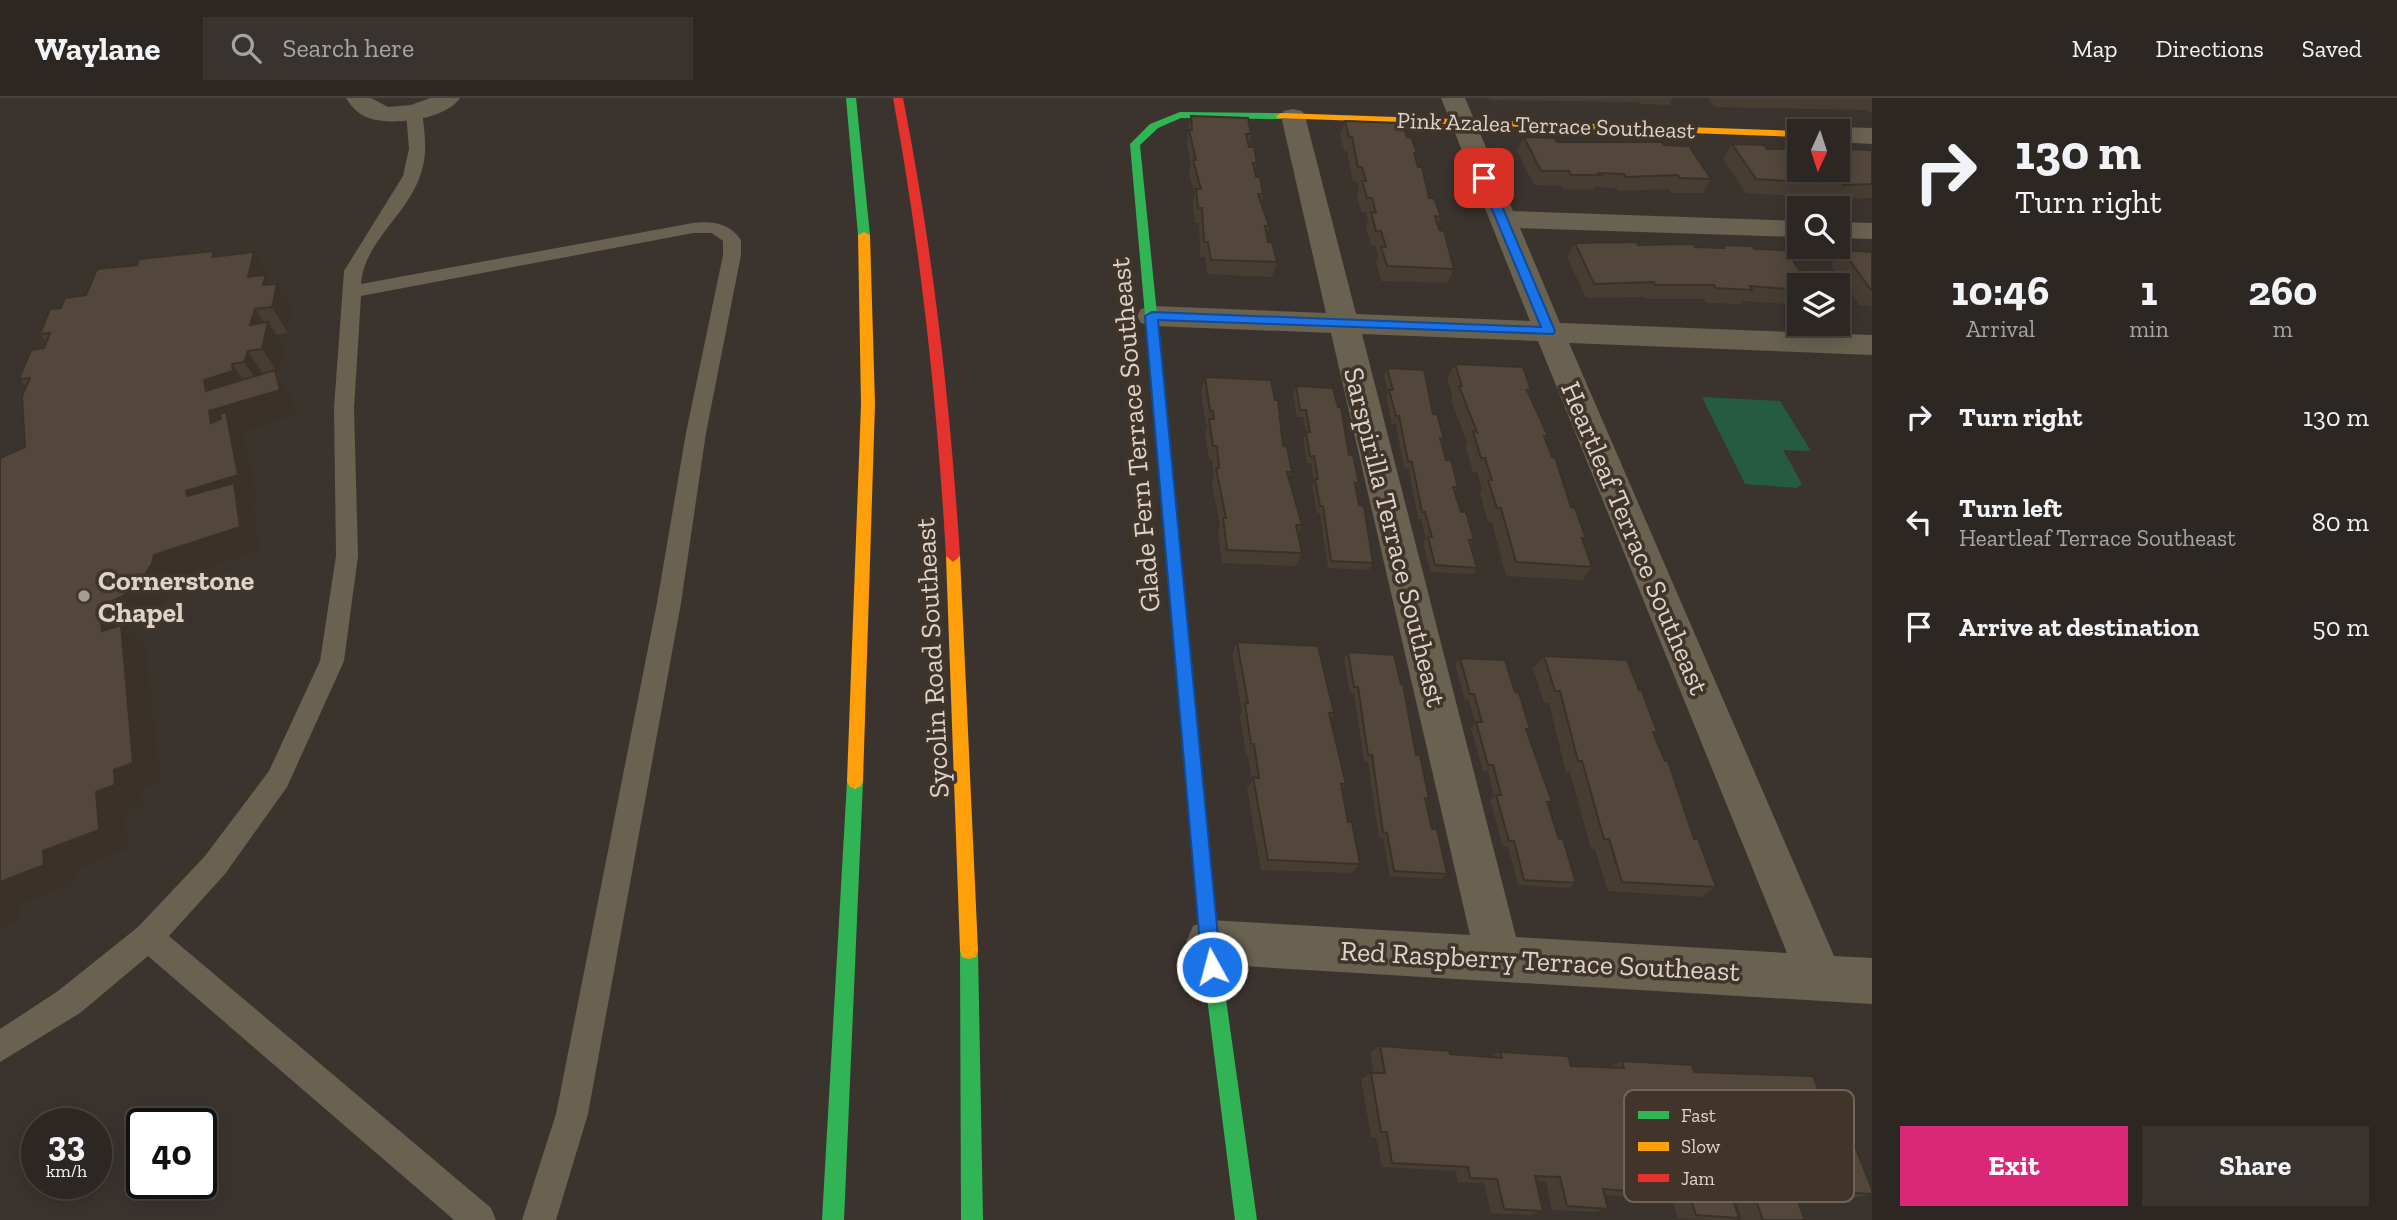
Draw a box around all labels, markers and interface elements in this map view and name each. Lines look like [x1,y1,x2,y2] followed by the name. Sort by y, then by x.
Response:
[203,17,693,80] search box
[35,29,161,68] text: Waylane
[227,29,265,67] icon: search
[283,32,414,64] text: Search here
[2072,34,2118,63] text: Map
[2156,34,2264,63] text: Directions
[2302,34,2362,63] text: Saved
[1396,106,1696,144] street label: Pink Azalea Terrace Southeast
[1787,119,1850,182] north arrow
[1787,119,1850,336] map controls
[2015,123,2141,182] text: 130 m
[1900,126,1991,217] icon: right
[1454,148,1514,208] pin
[1465,159,1503,197] icon: arrive
[2015,183,2162,221] text: Turn right
[1787,196,1850,259] button: search
[1103,256,1167,614] street label: Glade Fern Terrace Southeast
[1952,265,2050,316] text: 10:46
[2140,265,2157,316] text: 1
[2248,265,2317,316] text: 260
[1787,273,1850,336] button: layers
[1966,315,2035,343] text: Arrival
[2129,315,2169,343] text: min
[2273,315,2293,343] text: m
[1337,364,1453,711] street label: Sarspirilla Terrace Southeast
[1554,377,1716,700] street label: Heartleaf Terrace Southeast
[1900,398,1938,436] icon: right
[1959,401,2082,433] text: Turn right
[2303,401,2369,433] text: 130 m
[1959,492,2062,524] text: Turn left
[1900,503,1938,541] icon: left
[2312,506,2369,538] text: 80 m
[908,516,956,799] street label: Sycolin Road Southeast
[1959,524,2236,552] text: Heartleaf Terrace Southeast
[98,564,254,629] place label: Cornerstone Chapel
[76,588,92,604] marker: Cornerstone Chapel
[1900,608,1938,646] icon: arrive
[1959,611,2199,643] text: Arrive at destination
[2312,611,2369,643] text: 50 m
[1175,930,1249,1004] position arrow
[1339,934,1741,988] street label: Red Raspberry Terrace Southeast
[1624,1090,1854,1202] legend
[1681,1104,1716,1127] text: Fast
[126,1108,217,1199] speed limit sign: 40
[48,1123,85,1165] text: 33
[1900,1126,2128,1206] button: Exit
[2142,1126,2369,1206] button: Share
[1681,1135,1721,1158] text: Slow
[46,1160,87,1182] text: km/h
[1681,1167,1715,1190] text: Jam

